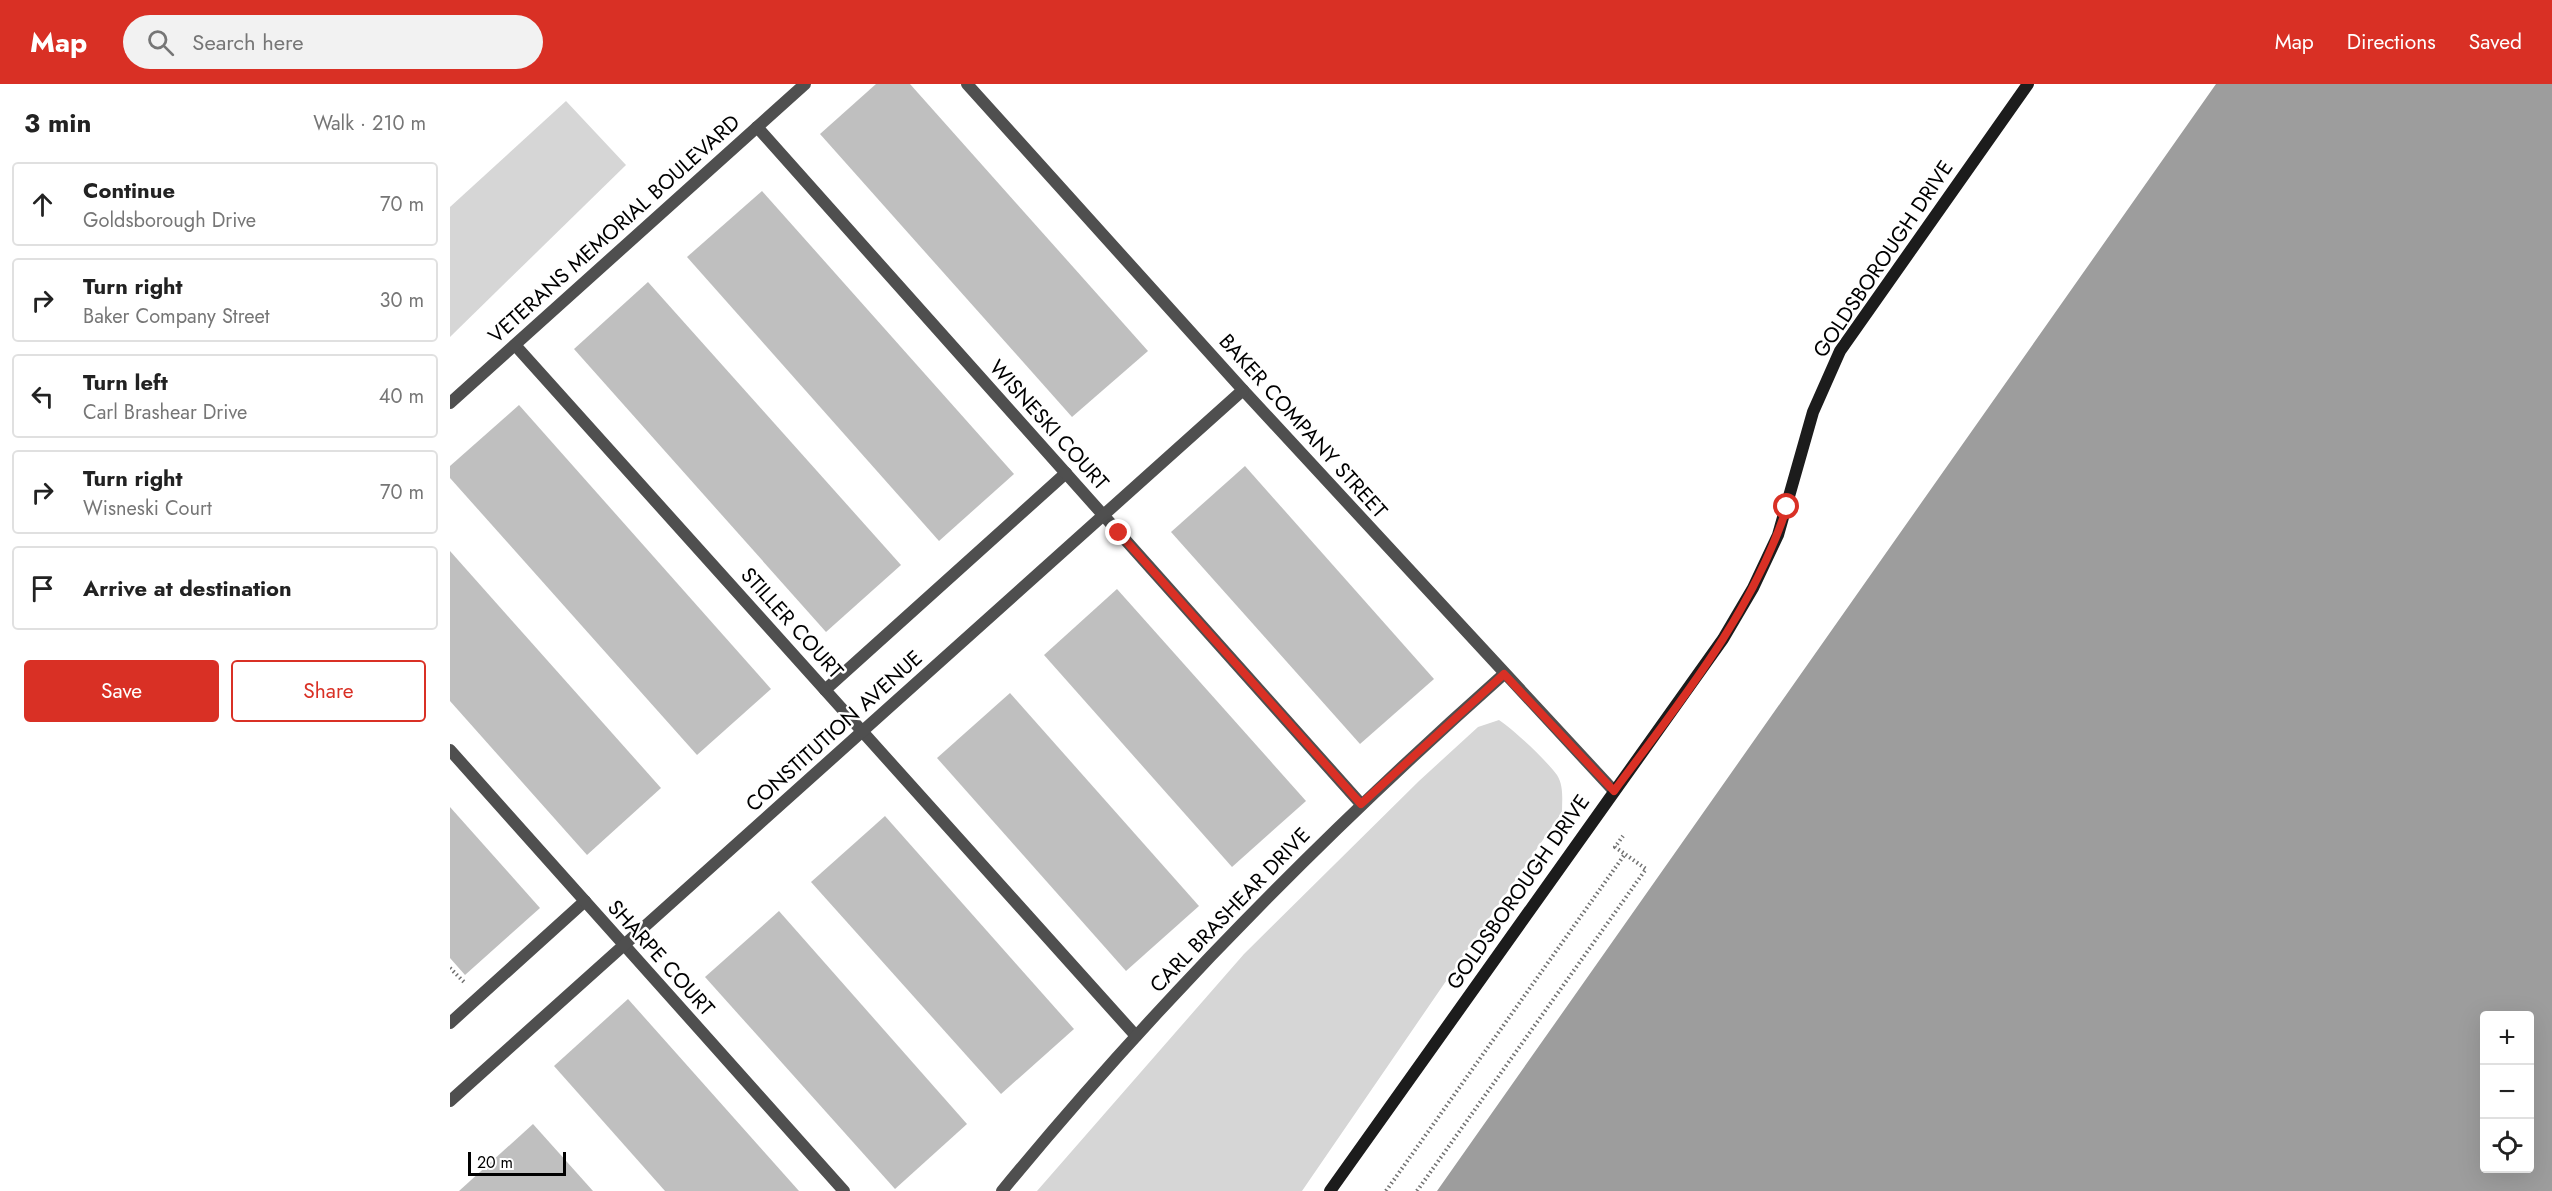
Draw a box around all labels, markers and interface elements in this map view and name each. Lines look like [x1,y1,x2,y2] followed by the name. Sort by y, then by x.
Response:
[123,15,543,69] search box
[30,22,87,63] text: Map
[144,26,177,59] icon: search
[192,26,304,58] text: Search here
[2275,27,2314,57] text: Map
[2347,27,2436,57] text: Directions
[2469,27,2522,57] text: Saved
[24,104,91,142] text: 3 min
[482,108,746,350] street label: VETERANS MEMORIAL BOULEVARD
[313,109,426,138] text: Walk · 210 m
[1806,154,1960,364] street label: GOLDSBOROUGH DRIVE
[83,174,175,206] text: Continue
[26,188,59,221] icon: ahead
[380,190,424,219] text: 70 m
[83,206,256,235] text: Goldsborough Drive
[83,270,183,302] text: Turn right
[26,284,59,317] icon: right
[379,286,424,315] text: 30 m
[83,302,270,331] text: Baker Company Street
[1212,327,1394,525] street label: BAKER COMPANY STREET
[982,353,1116,497] street label: WISNESKI COURT
[83,366,168,398] text: Turn left
[26,380,59,413] icon: left
[379,382,424,411] text: 40 m
[83,398,247,427] text: Carl Brashear Drive
[83,462,183,494] text: Turn right
[26,476,59,509] icon: right
[380,478,424,507] text: 70 m
[1773,493,1799,519] route start
[83,494,212,523] text: Wisneski Court
[1105,519,1131,545] route end
[734,561,850,685] street label: STILLER COURT
[26,572,59,605] icon: arrive
[83,572,292,604] text: Arrive at destination
[739,643,929,819] street label: CONSTITUTION AVENUE
[24,660,219,722] button: Save
[231,660,426,722] button: Share
[1439,788,1597,996] street label: GOLDSBOROUGH DRIVE
[1143,821,1317,999] street label: CARL BRASHEAR DRIVE
[601,893,722,1023] street label: SHARPE COURT
[2480,1011,2534,1173] map controls
[2480,1011,2534,1065] button: +
[2480,1065,2534,1119] button: −
[2480,1119,2534,1173] button: locate
[468,1149,566,1176] scale bar
[477,1151,513,1174] text: 20 m

